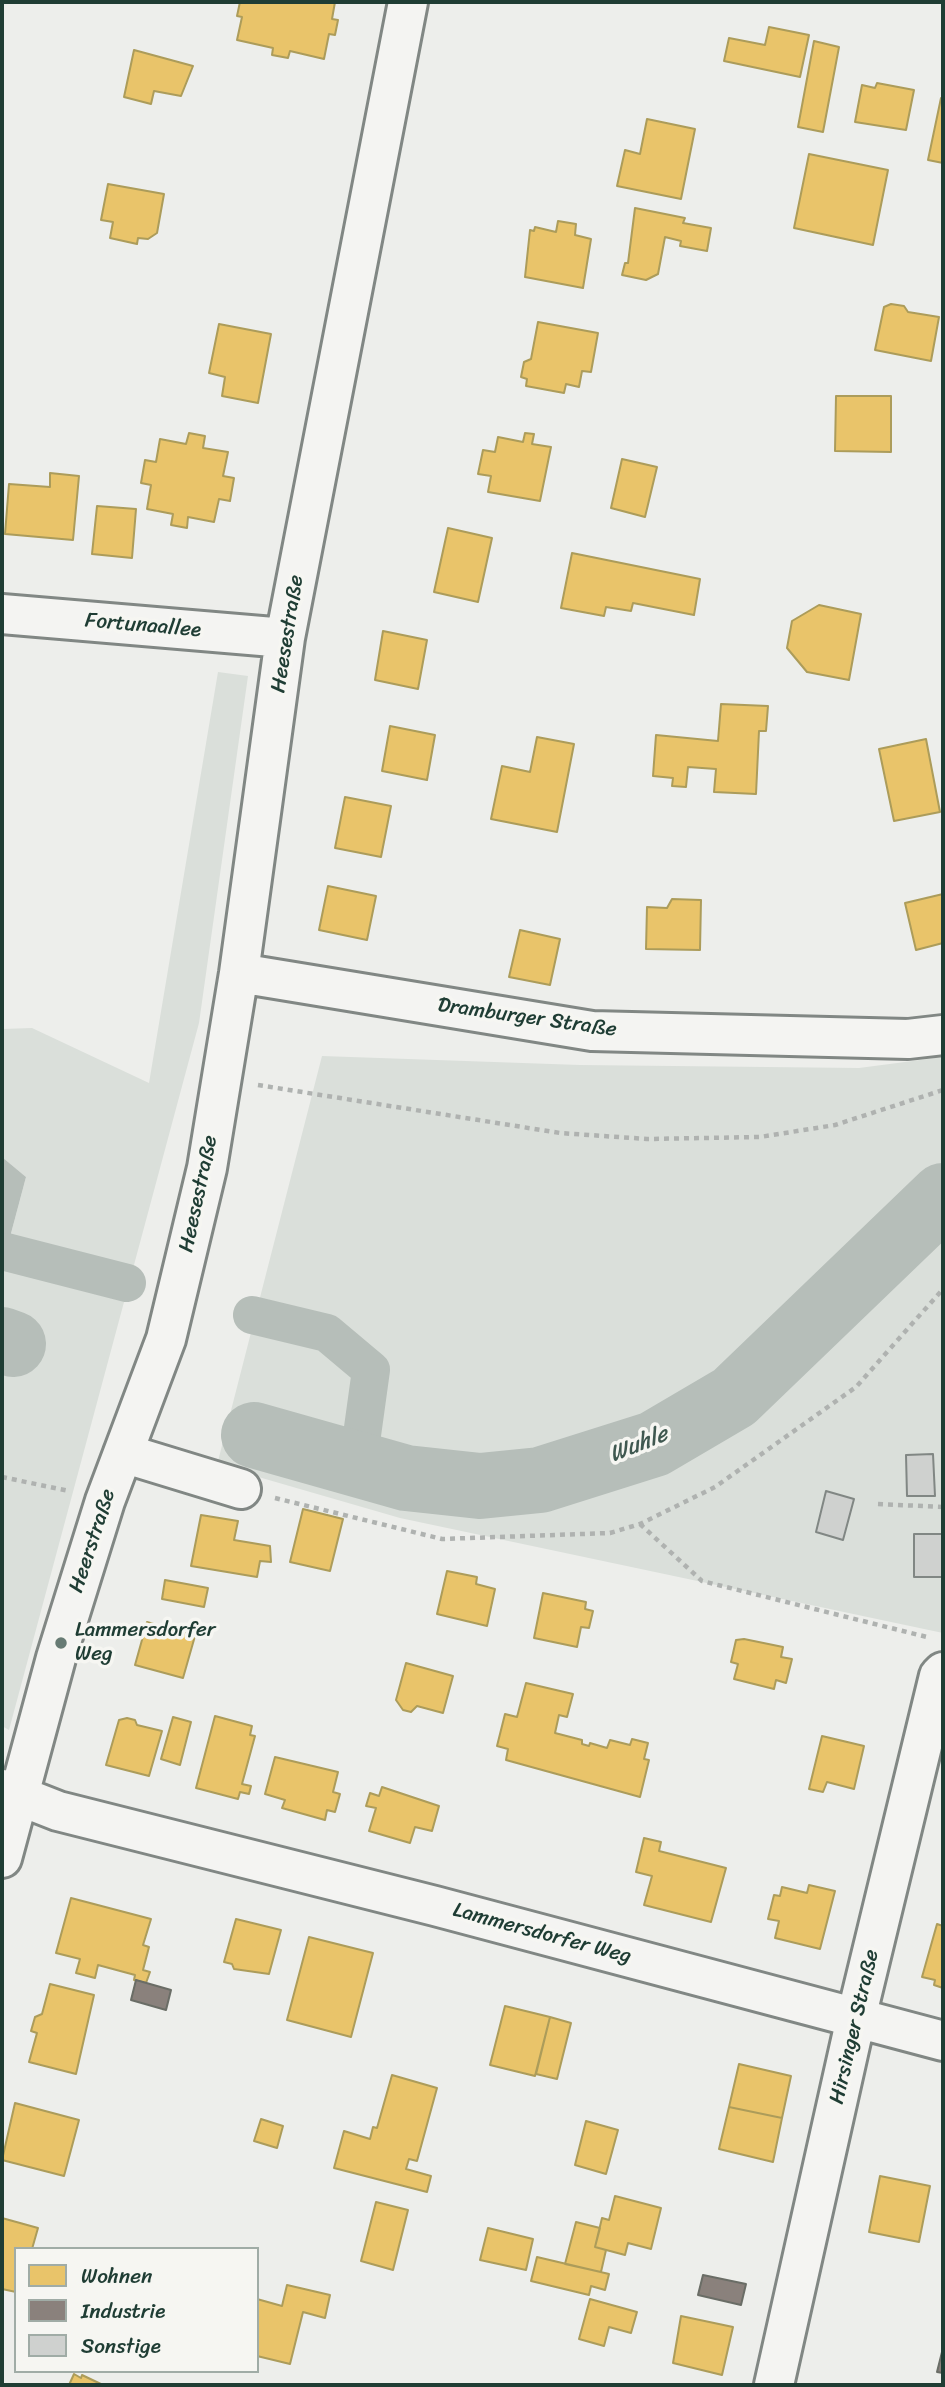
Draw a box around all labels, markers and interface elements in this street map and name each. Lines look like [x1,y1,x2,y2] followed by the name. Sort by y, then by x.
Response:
[266,573,310,695] street label: Heesestraße
[84,608,202,644] street label: Fortunaallee
[436,993,618,1043] street label: Dramburger Straße
[174,1133,224,1255] street label: Heesestraße
[606,1421,672,1469] water label: Wuhle
[64,1486,122,1596] street label: Heerstraße
[75,1618,215,1668] place label: Lammersdorfer Weg
[53,1635,69,1651] marker: Lammersdorfer Weg
[450,1898,634,1970] street label: Lammersdorfer Weg
[825,1947,885,2107] street label: Hirsinger Straße
[14,2247,259,2373] legend
[81,2257,152,2295] text: Wohnen
[81,2292,165,2330] text: Industrie
[81,2327,161,2365] text: Sonstige

